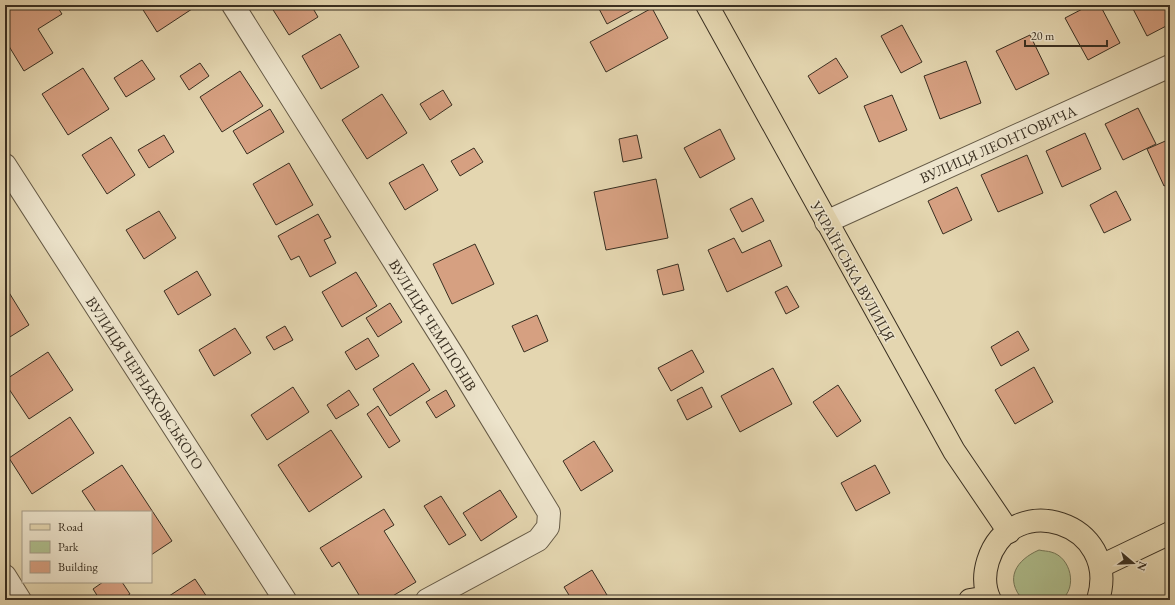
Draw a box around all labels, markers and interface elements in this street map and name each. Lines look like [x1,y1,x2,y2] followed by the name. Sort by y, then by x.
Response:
[1025,22,1107,48] scale bar
[1031,28,1055,44] text: 20 m
[917,101,1080,187] street label: ВУЛИЦЯ ЛЕОНТОВИЧА
[806,197,900,345] street label: УКРАЇНСЬКА ВУЛИЦЯ
[385,256,481,395] street label: ВУЛИЦЯ ЧЕМПІОНІВ
[82,293,208,473] street label: ВУЛИЦЯ ЧЕРНЯХОВСЬКОГО
[22,511,152,583] legend
[58,519,84,535] text: Road
[58,539,79,555] text: Park
[1113,543,1153,583] north arrow
[58,559,99,575] text: Building
[1134,560,1151,573] text: N

